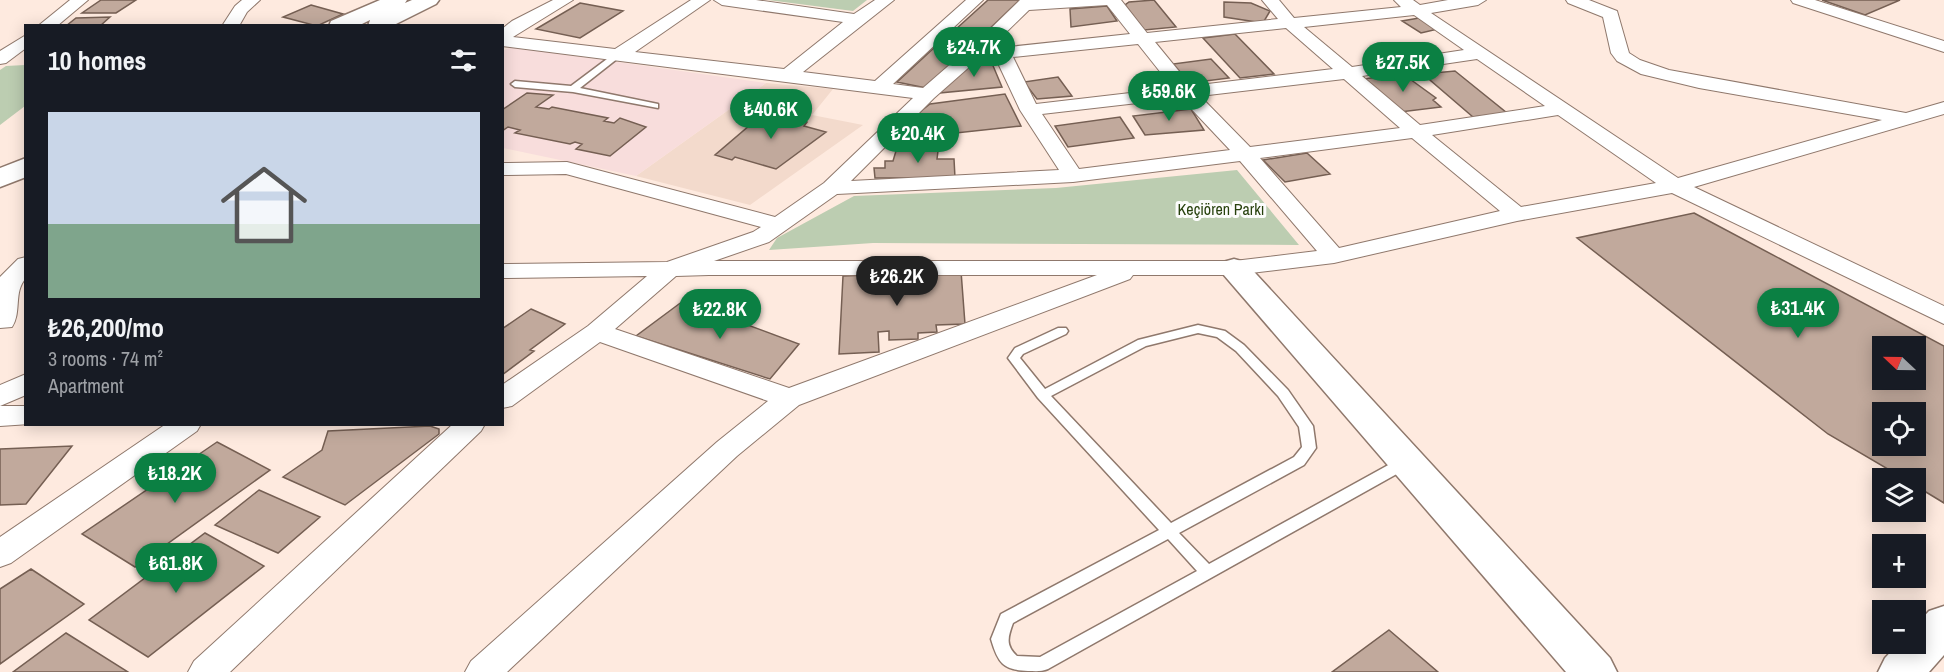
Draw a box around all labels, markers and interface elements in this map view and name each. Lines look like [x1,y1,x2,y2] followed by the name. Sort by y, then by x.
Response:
[925,27,1023,78] pin: ₺24.7K
[947,33,1001,60] text: ₺24.7K
[1354,42,1452,93] pin: ₺27.5K
[48,43,146,78] text: 10 homes
[447,44,480,77] icon: filters
[1376,48,1430,75] text: ₺27.5K
[1120,71,1218,122] pin: ₺59.6K
[1142,77,1196,104] text: ₺59.6K
[722,89,820,140] pin: ₺40.6K
[744,95,798,122] text: ₺40.6K
[869,113,967,164] pin: ₺20.4K
[891,119,945,146] text: ₺20.4K
[210,151,318,259] icon: home
[1178,198,1264,220] park label: Keçiören Parkı
[848,256,946,307] pin: ₺26.2K
[870,262,924,289] text: ₺26.2K
[1749,288,1847,339] pin: ₺31.4K
[671,289,769,340] pin: ₺22.8K
[1771,294,1825,321] text: ₺31.4K
[693,295,747,322] text: ₺22.8K
[48,310,164,345] text: ₺26,200/mo
[1872,336,1926,390] north arrow
[1872,336,1926,654] map controls
[48,345,163,372] text: 3 rooms · 74 m²
[48,372,124,399] text: Apartment
[1872,402,1926,456] button: locate
[126,453,224,504] pin: ₺18.2K
[148,459,202,486] text: ₺18.2K
[1872,468,1926,522] button: layers
[1872,534,1926,588] button: +
[127,543,225,594] pin: ₺61.8K
[149,549,203,576] text: ₺61.8K
[1872,600,1926,654] button: −

